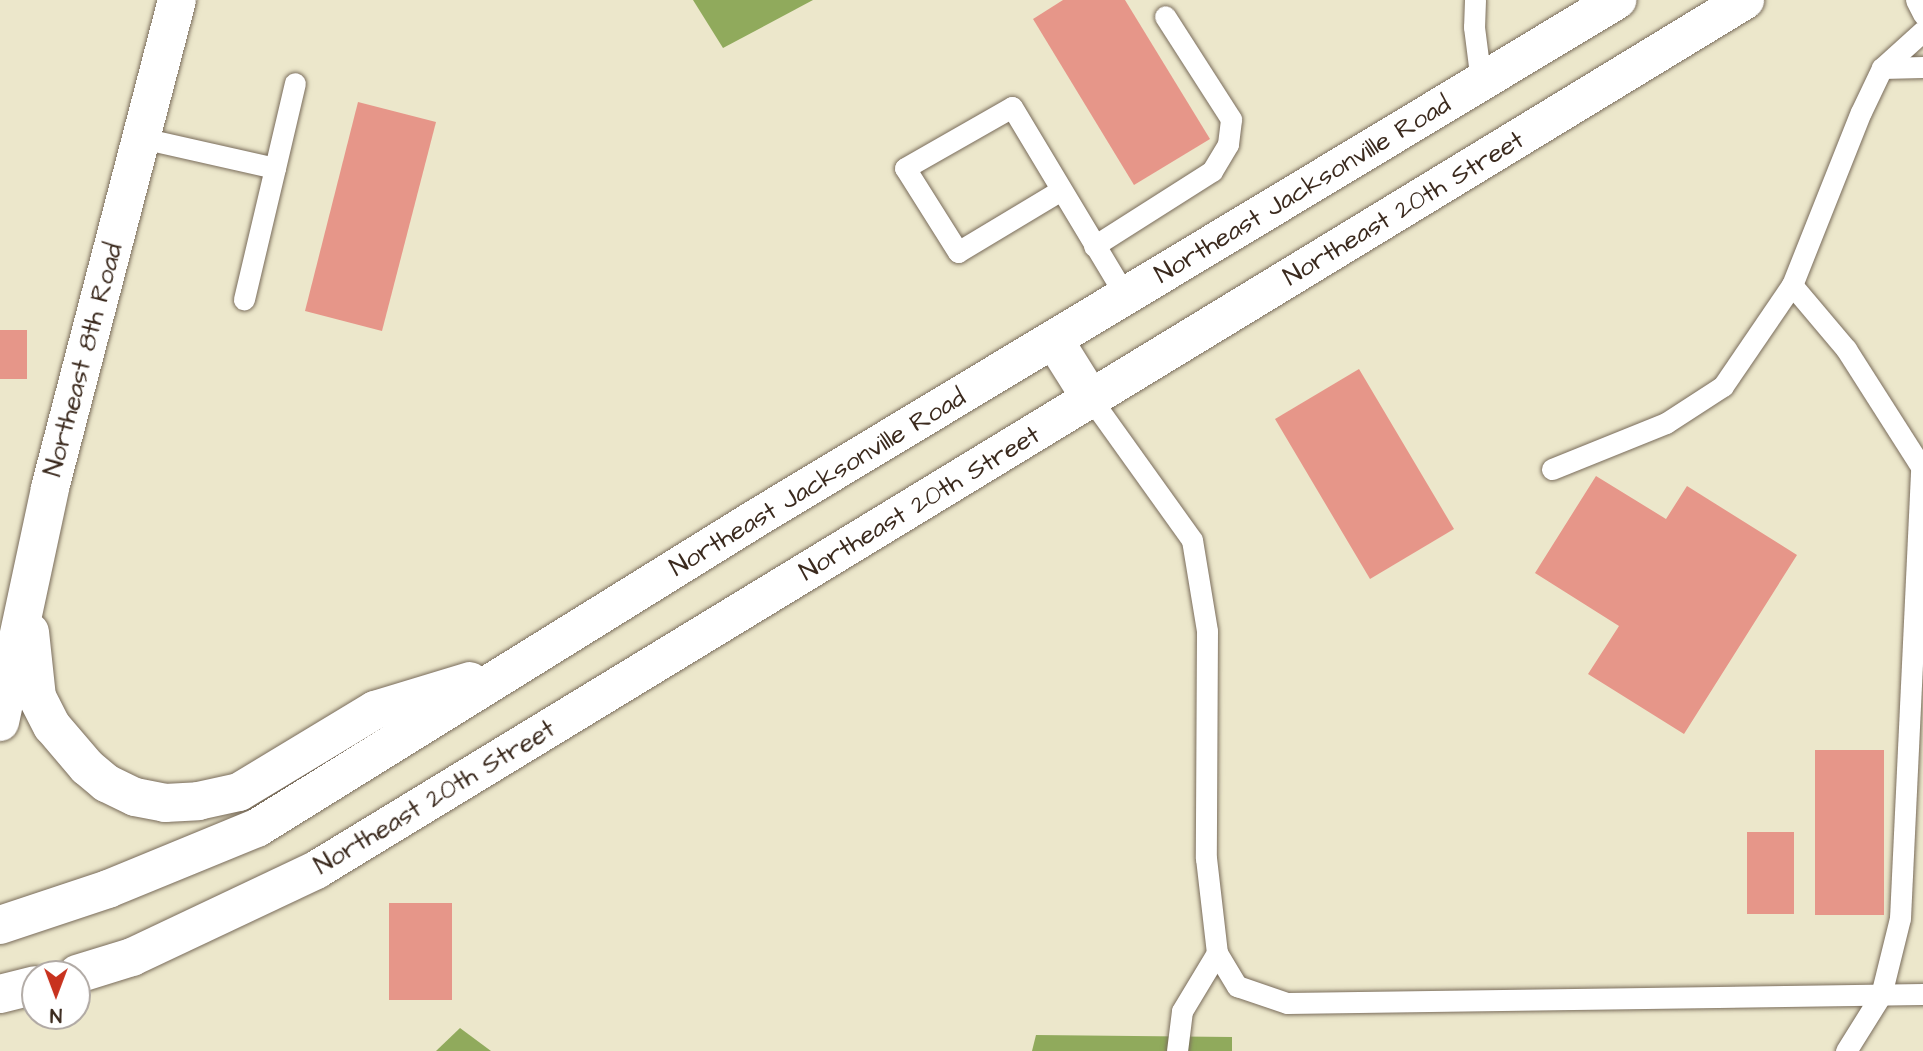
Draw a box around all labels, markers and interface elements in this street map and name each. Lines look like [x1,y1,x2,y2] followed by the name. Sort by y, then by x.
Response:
[1149,89,1457,291] street label: Northeast Jacksonville Road
[1278,125,1530,293] street label: Northeast 20th Street
[38,240,130,480] street label: Northeast 8th Road
[664,382,972,584] street label: Northeast Jacksonville Road
[794,420,1046,588] street label: Northeast 20th Street
[309,714,561,882] street label: Northeast 20th Street
[21,960,91,1030] north arrow
[50,1001,62,1028] text: N

